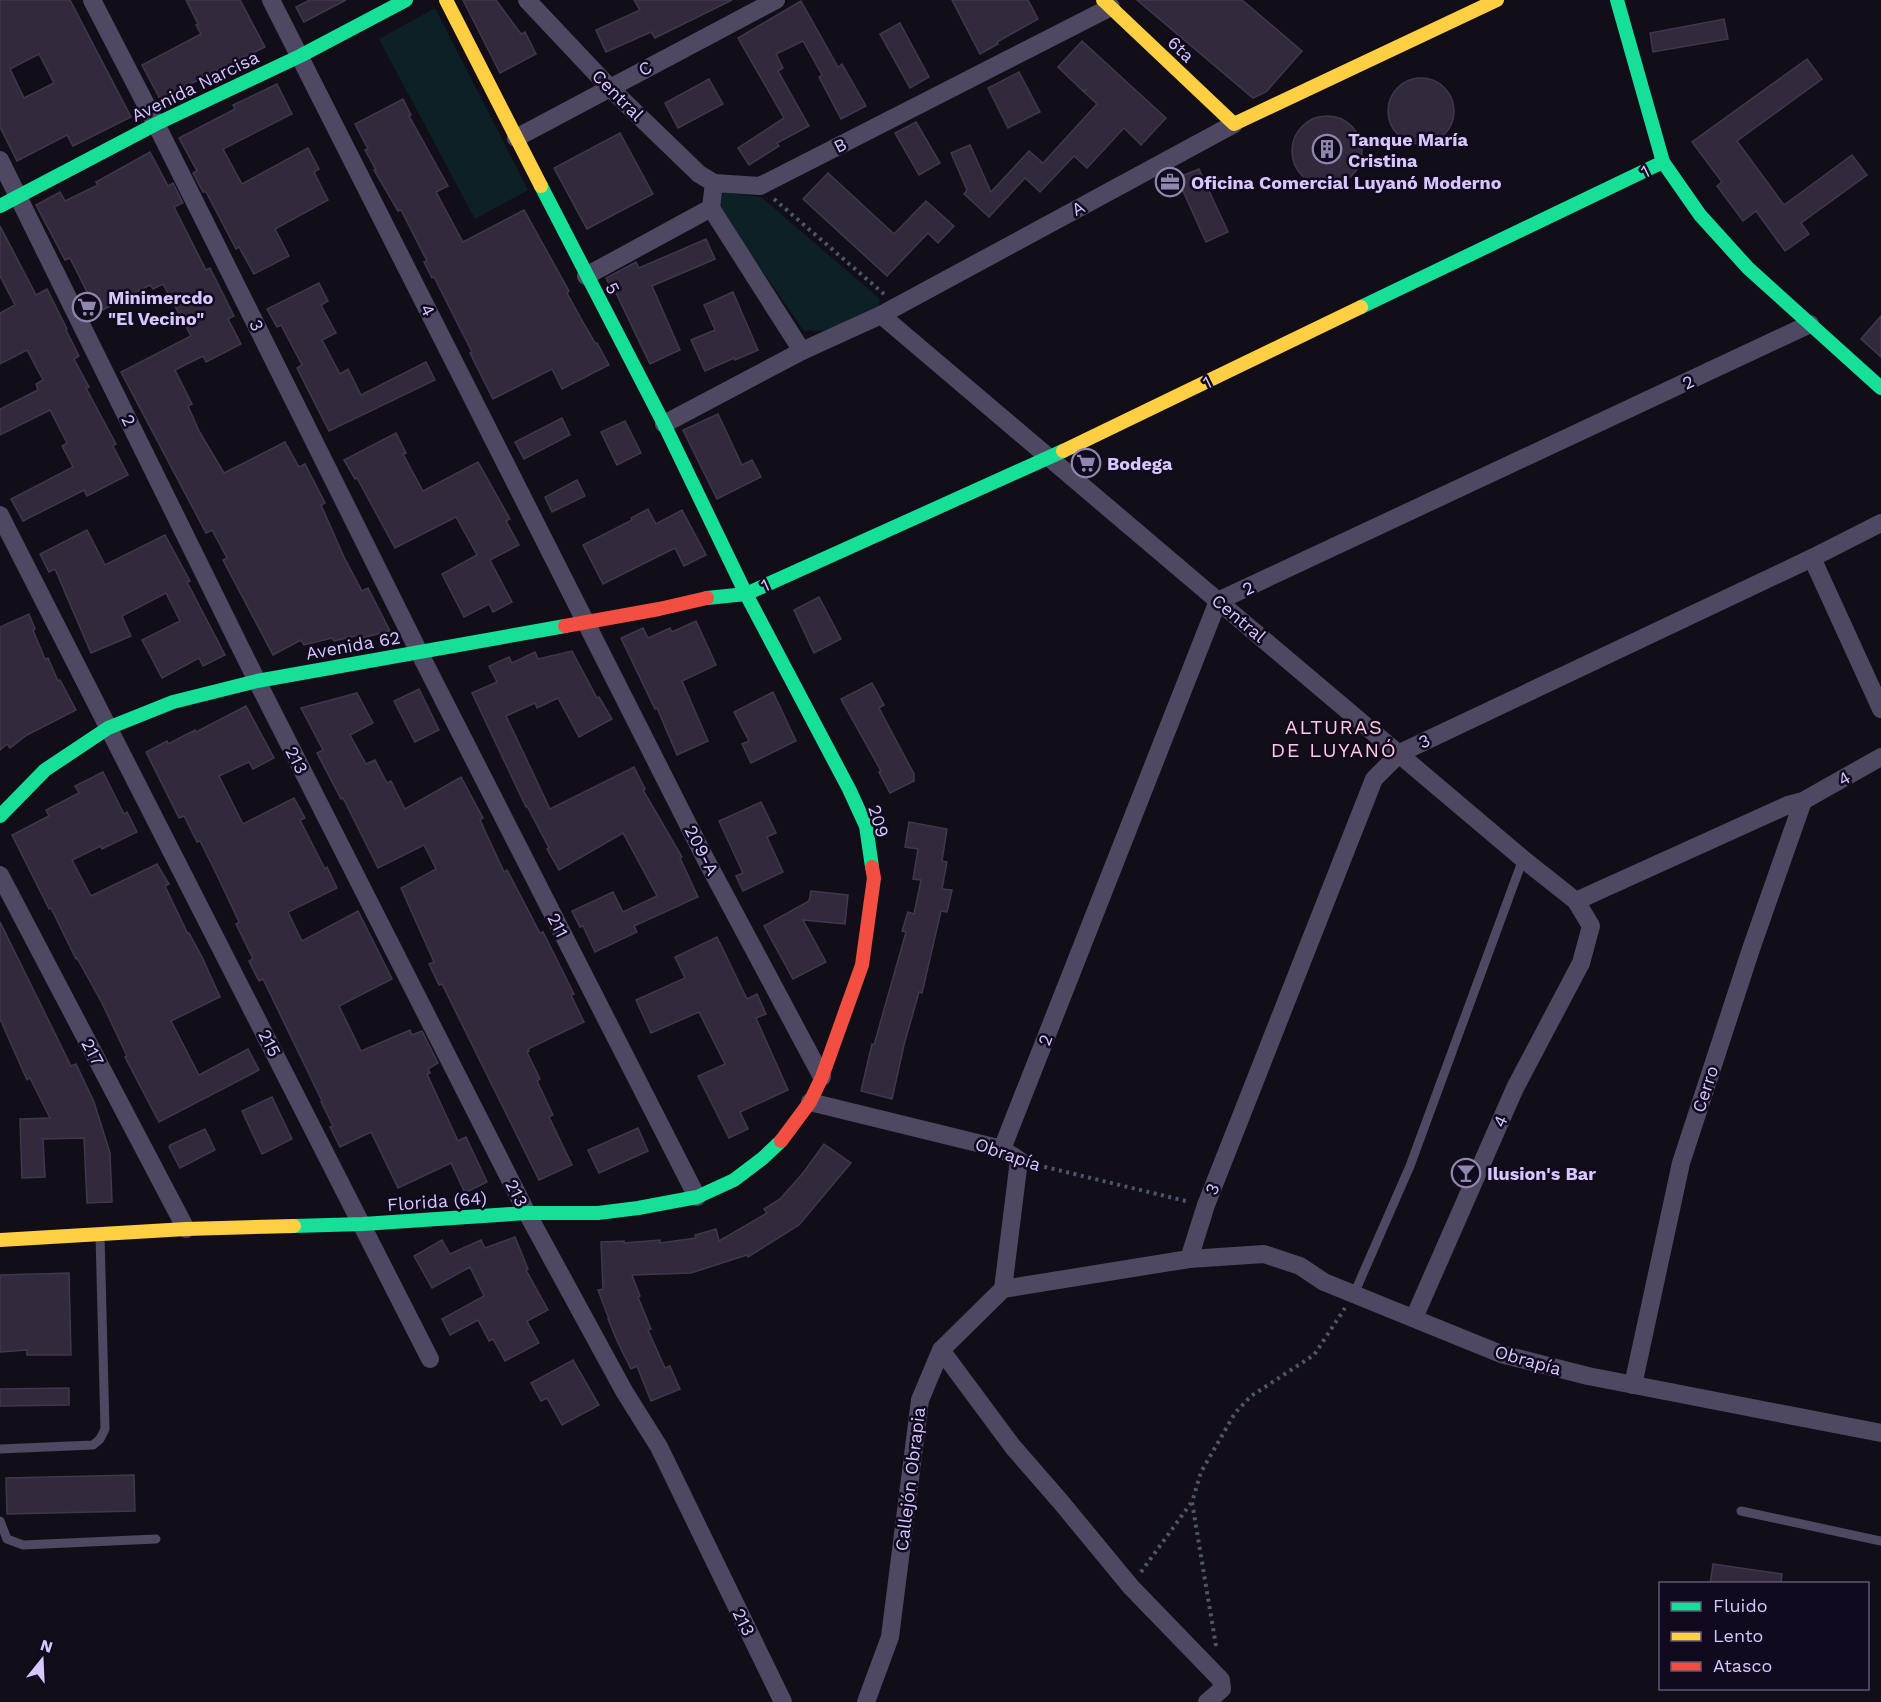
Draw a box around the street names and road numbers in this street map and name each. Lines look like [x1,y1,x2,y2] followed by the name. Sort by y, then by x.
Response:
[1163,31,1199,67] street label: 6ta
[128,46,262,126] street label: Avenida Narcisa
[635,56,655,80] street label: C
[588,65,648,125] street label: Central
[830,133,850,157] street label: B
[1637,160,1653,182] street label: 1
[1068,196,1088,220] street label: A
[601,278,625,298] street label: 5
[416,300,440,320] street label: 4
[245,316,269,334] street label: 3
[1679,370,1697,394] street label: 2
[1199,371,1215,393] street label: 1
[117,411,141,429] street label: 2
[758,574,772,596] street label: 1
[1239,576,1257,600] street label: 2
[1208,589,1271,647] street label: Central
[304,626,402,664] street label: Avenida 62
[1415,729,1433,753] street label: 3
[281,743,313,777] street label: 213
[1834,766,1854,790] street label: 4
[864,802,894,840] street label: 209
[681,821,724,879] street label: 209-A
[543,909,573,941] street label: 211
[254,1026,286,1060] street label: 215
[1033,1031,1057,1049] street label: 2
[77,1035,109,1069] street label: 217
[1688,1063,1722,1115] street label: Cerro
[1488,1112,1512,1130] street label: 4
[972,1133,1044,1175] street label: Obrapía
[501,1176,533,1210] street label: 213
[1200,1180,1224,1198] street label: 3
[386,1187,488,1215] street label: Florida (64)
[1492,1341,1564,1379] street label: Obrapía
[891,1406,929,1552] street label: Callejón Obrapia
[728,1605,760,1639] street label: 213

